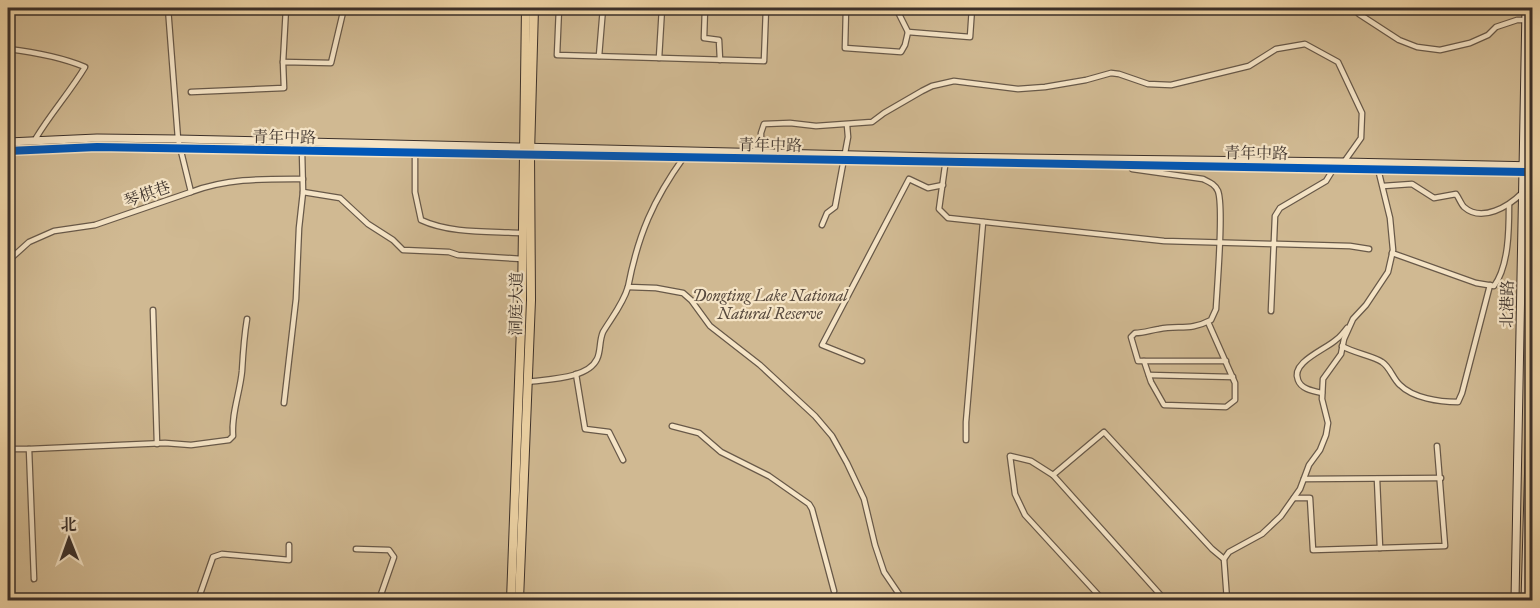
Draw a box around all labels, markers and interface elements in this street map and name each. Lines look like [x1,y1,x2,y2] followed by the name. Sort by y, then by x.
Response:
[252,127,316,147] street label: 青年中路
[738,135,802,155] street label: 青年中路
[1224,143,1288,163] street label: 青年中路
[121,177,173,211] street label: 琴棋巷
[506,272,526,336] street label: 洞庭大道
[1497,280,1517,328] street label: 北港路
[692,286,849,323] park label: Dongting Lake National Natural Reserve
[39,509,99,569] north arrow
[61,515,77,534] text: 北

